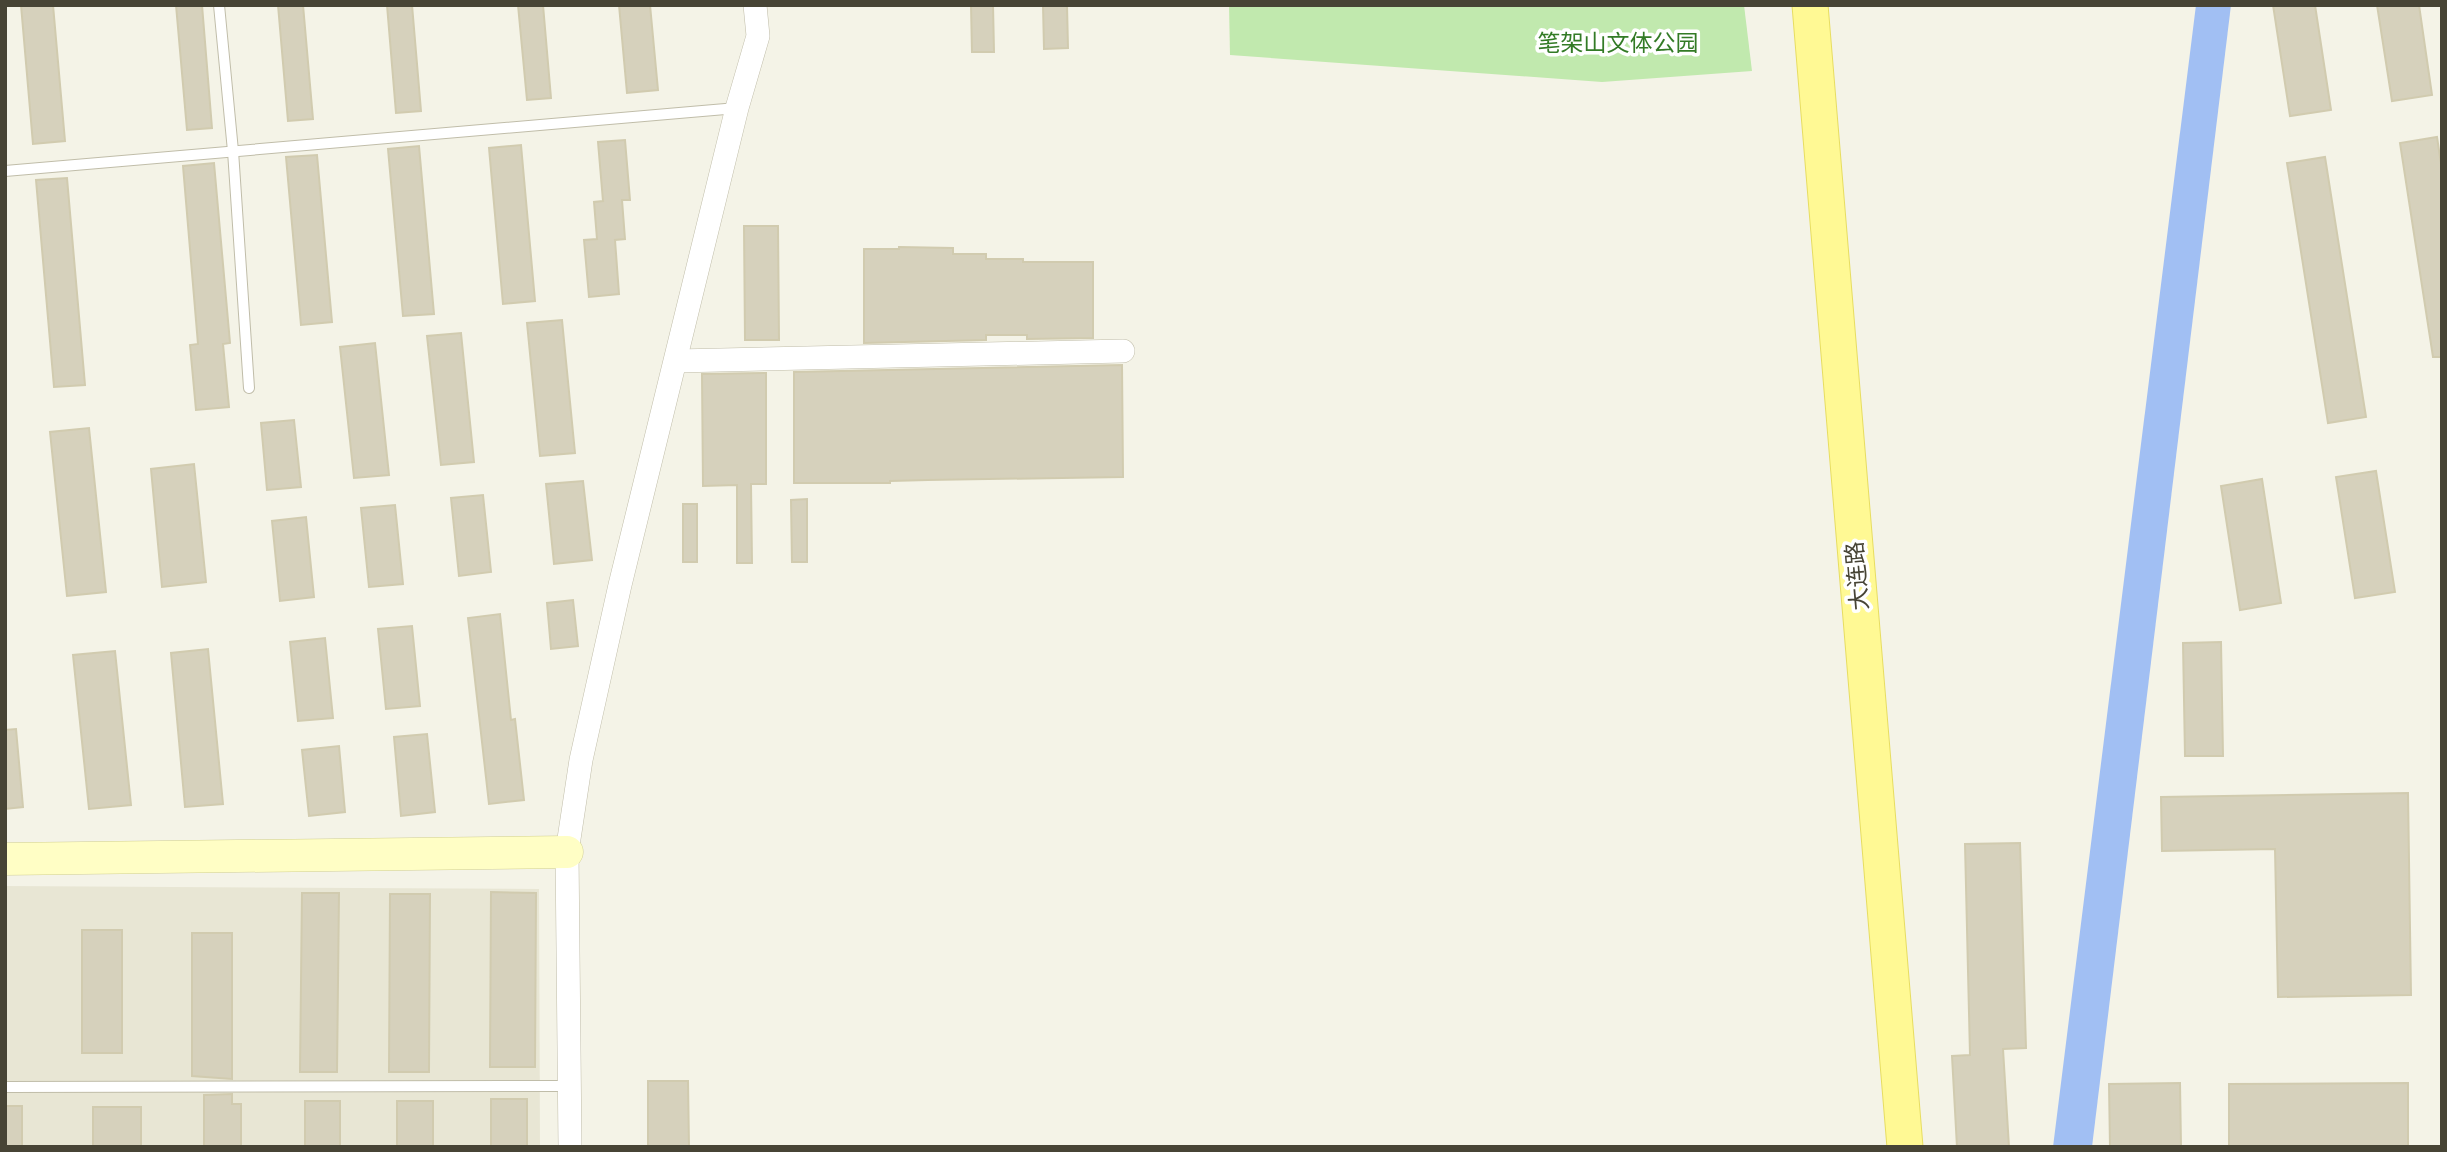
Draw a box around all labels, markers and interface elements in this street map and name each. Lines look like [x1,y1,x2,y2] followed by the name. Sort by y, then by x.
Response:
[1538,29,1699,57] park label: 笔架山文体公园
[1840,540,1874,612] street label: 大连路

